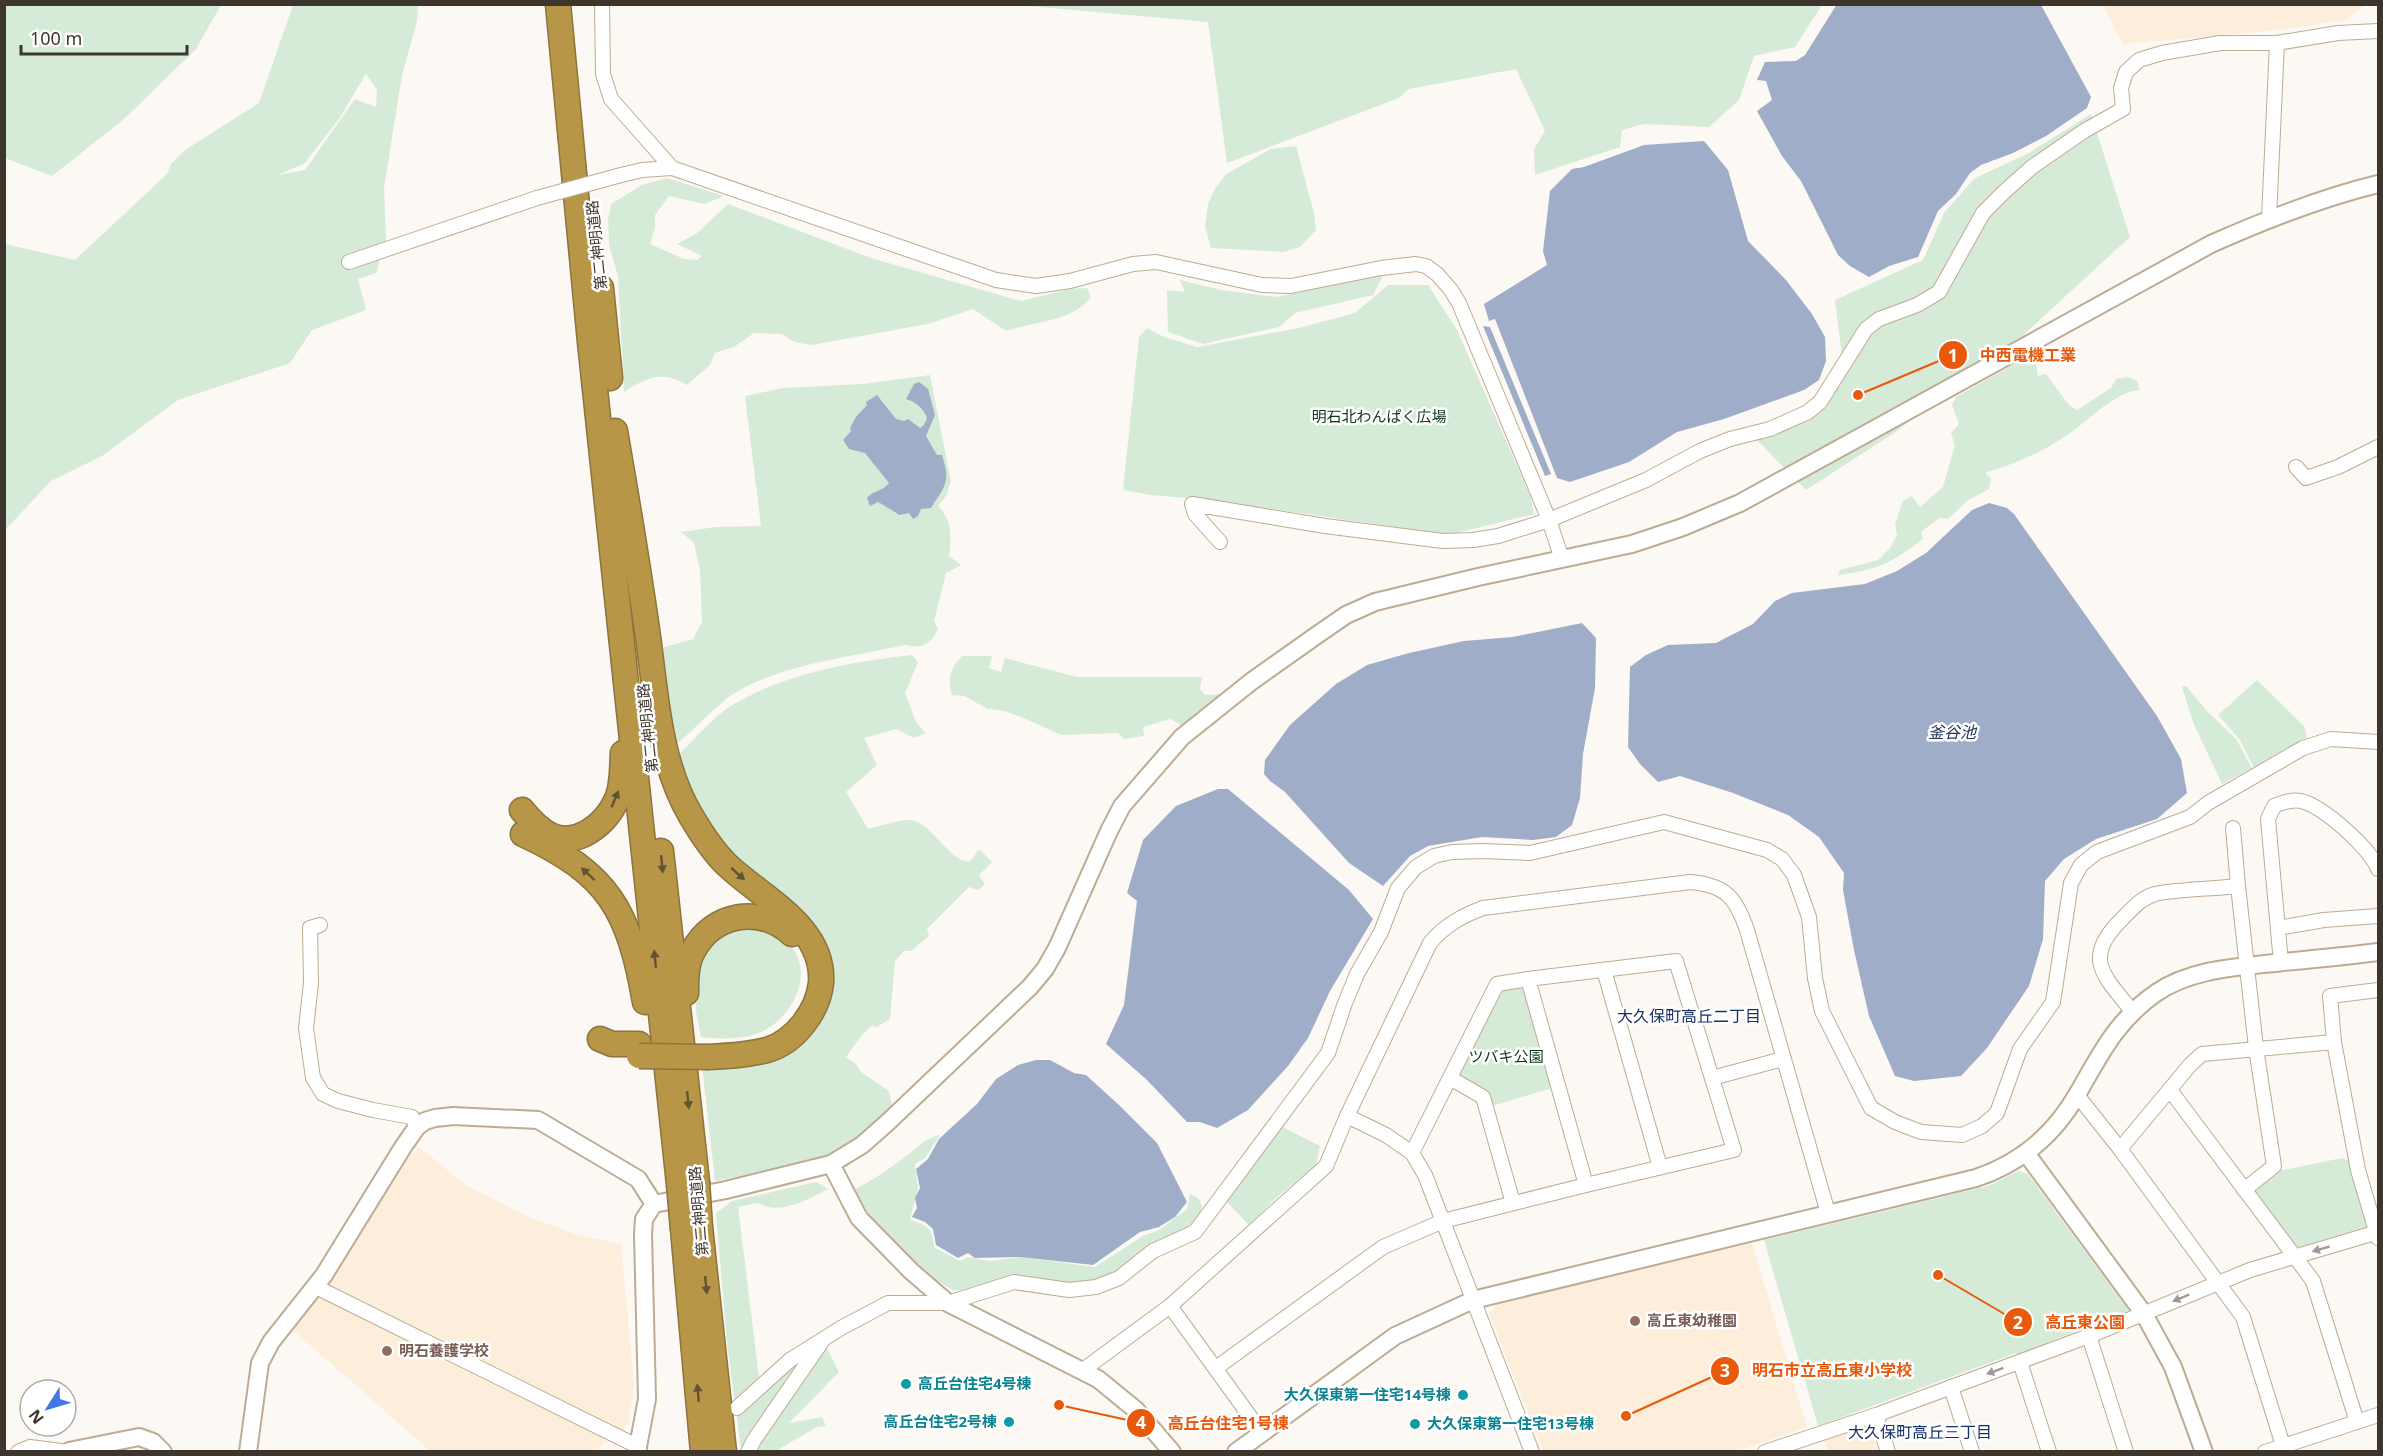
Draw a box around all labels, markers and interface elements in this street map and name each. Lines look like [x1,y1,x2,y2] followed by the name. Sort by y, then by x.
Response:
[21,18,188,56] scale bar
[30,26,82,50] text: 100 m
[581,199,611,291] street label: 第二神明道路
[1938,338,2088,372] callout: 中西電機工業
[1948,343,1958,367] text: 1
[1980,344,2076,366] text: 中西電機工業
[1311,406,1447,426] park label: 明石北わんぱく広場
[632,682,662,774] street label: 第二神明道路
[1928,721,1978,743] water label: 釜谷池
[611,790,620,808] one-way arrow
[657,855,667,874] one-way arrow
[730,867,745,880] one-way arrow
[581,868,596,881] one-way arrow
[650,949,660,968] one-way arrow
[1617,1005,1761,1027] district label: 大久保町高丘二丁目
[1468,1046,1544,1066] park label: ツバキ公園
[683,1090,693,1109] one-way arrow
[684,1165,712,1257] street label: 第二神明道路
[2312,1245,2330,1254] one-way arrow
[702,1276,711,1295] one-way arrow
[2172,1293,2190,1303] one-way arrow
[2003,1305,2137,1339] callout: 高丘東公園
[1647,1310,1737,1330] place label: 高丘東幼稚園
[2013,1310,2023,1334] text: 2
[2045,1311,2125,1333] text: 高丘東公園
[1628,1314,1642,1328] marker: 高丘東幼稚園
[399,1340,489,1360] place label: 明石養護学校
[380,1344,394,1358] marker: 明石養護学校
[1710,1354,1924,1388] callout: 明石市立高丘東小学校
[1720,1358,1730,1382] text: 3
[1752,1359,1912,1381] text: 明石市立高丘東小学校
[1985,1367,2003,1377] one-way arrow
[918,1373,1032,1393] place label: 高丘台住宅4号棟
[899,1377,913,1391] marker: 高丘台住宅4号棟
[18,1378,78,1438] north arrow
[693,1384,703,1403] one-way arrow
[1284,1384,1451,1404] place label: 大久保東第一住宅14号棟
[1456,1388,1470,1402] marker: 大久保東第一住宅14号棟
[23,1405,49,1429] text: N
[1126,1406,1301,1440] callout: 高丘台住宅1号棟
[1136,1410,1146,1434] text: 4
[883,1411,997,1431] place label: 高丘台住宅2号棟
[1167,1412,1289,1434] text: 高丘台住宅1号棟
[1427,1413,1594,1433] place label: 大久保東第一住宅13号棟
[1002,1415,1016,1429] marker: 高丘台住宅2号棟
[1408,1417,1422,1431] marker: 大久保東第一住宅13号棟
[1848,1421,1992,1443] district label: 大久保町高丘三丁目

